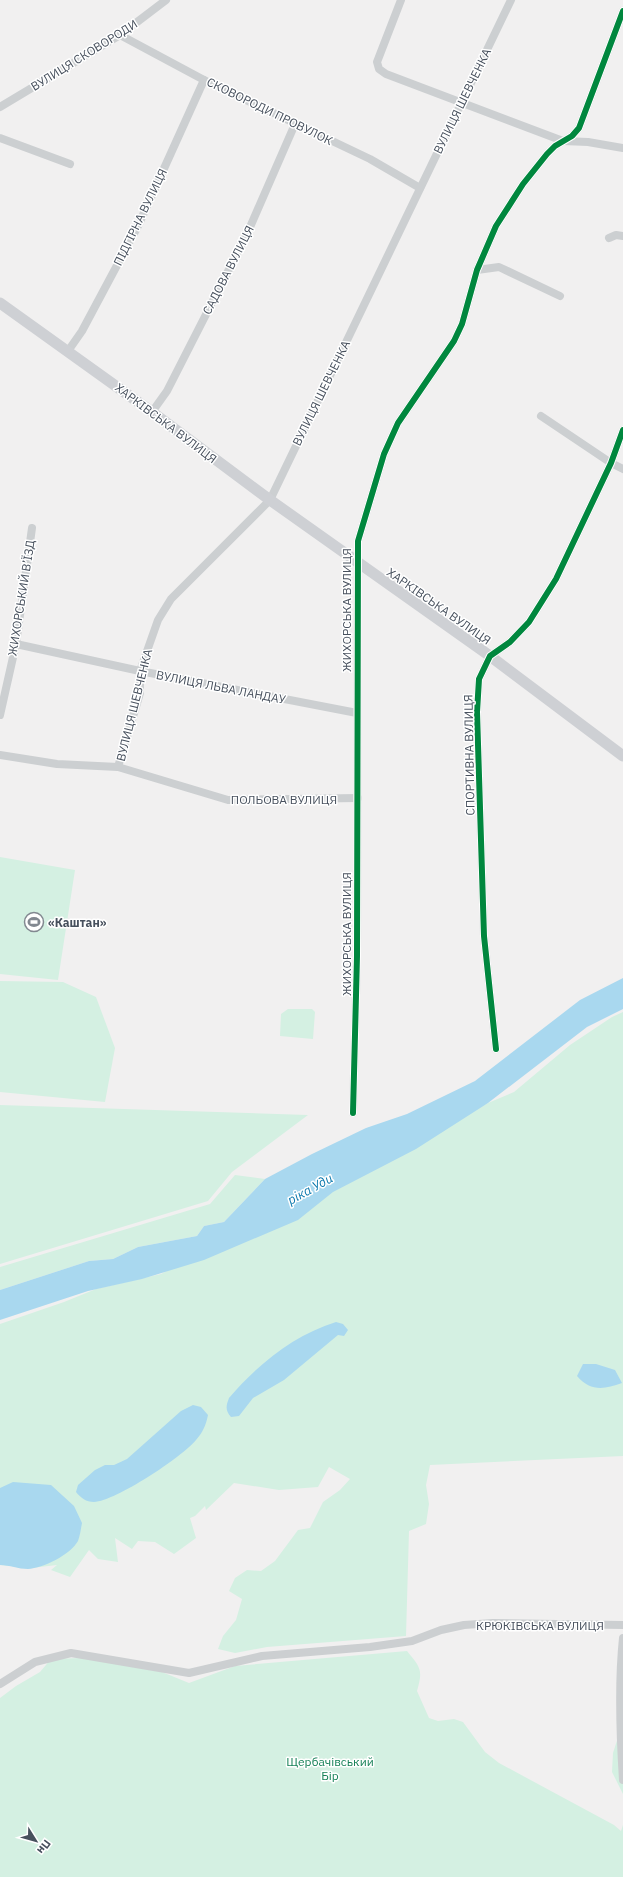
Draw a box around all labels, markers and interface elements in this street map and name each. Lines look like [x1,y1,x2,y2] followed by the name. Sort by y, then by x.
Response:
[28,16,140,94] street label: ВУЛИЦЯ СКОВОРОДИ
[430,46,494,156] street label: ВУЛИЦЯ ШЕВЧЕНКА
[205,74,336,148] street label: СКОВОРОДИ ПРОВУЛОК
[110,166,170,268] street label: ПІДГІРНА ВУЛИЦЯ
[199,223,257,317] street label: САДОВА ВУЛИЦЯ
[289,338,353,448] street label: ВУЛИЦЯ ШЕВЧЕНКА
[112,380,220,466] street label: ХАРКІВСЬКА ВУЛИЦЯ
[4,538,38,657] street label: ЖИХОРСЬКИЙ В’ЇЗД
[339,548,354,672] street label: ЖИХОРСЬКА ВУЛИЦЯ
[384,564,494,648] street label: ХАРКІВСЬКА ВУЛИЦЯ
[113,647,155,763] street label: ВУЛИЦЯ ШЕВЧЕНКА
[155,667,287,707] street label: ВУЛИЦЯ ЛЬВА ЛАНДАУ
[460,694,478,816] street label: СПОРТИВНА ВУЛИЦЯ
[231,792,337,807] street label: ПОЛЬОВА ВУЛИЦЯ
[339,872,354,996] street label: ЖИХОРСЬКА ВУЛИЦЯ
[23,911,45,933] sports icon: «Каштан»
[48,915,107,930] place label: «Каштан»
[283,1170,336,1209] water label: ріка Уди
[476,1618,604,1633] street label: КРЮКІВСЬКА ВУЛИЦЯ
[286,1754,374,1783] park label: Щербачівський Бір
[16,1821,56,1861] north arrow
[34,1837,54,1857] text: Пн

